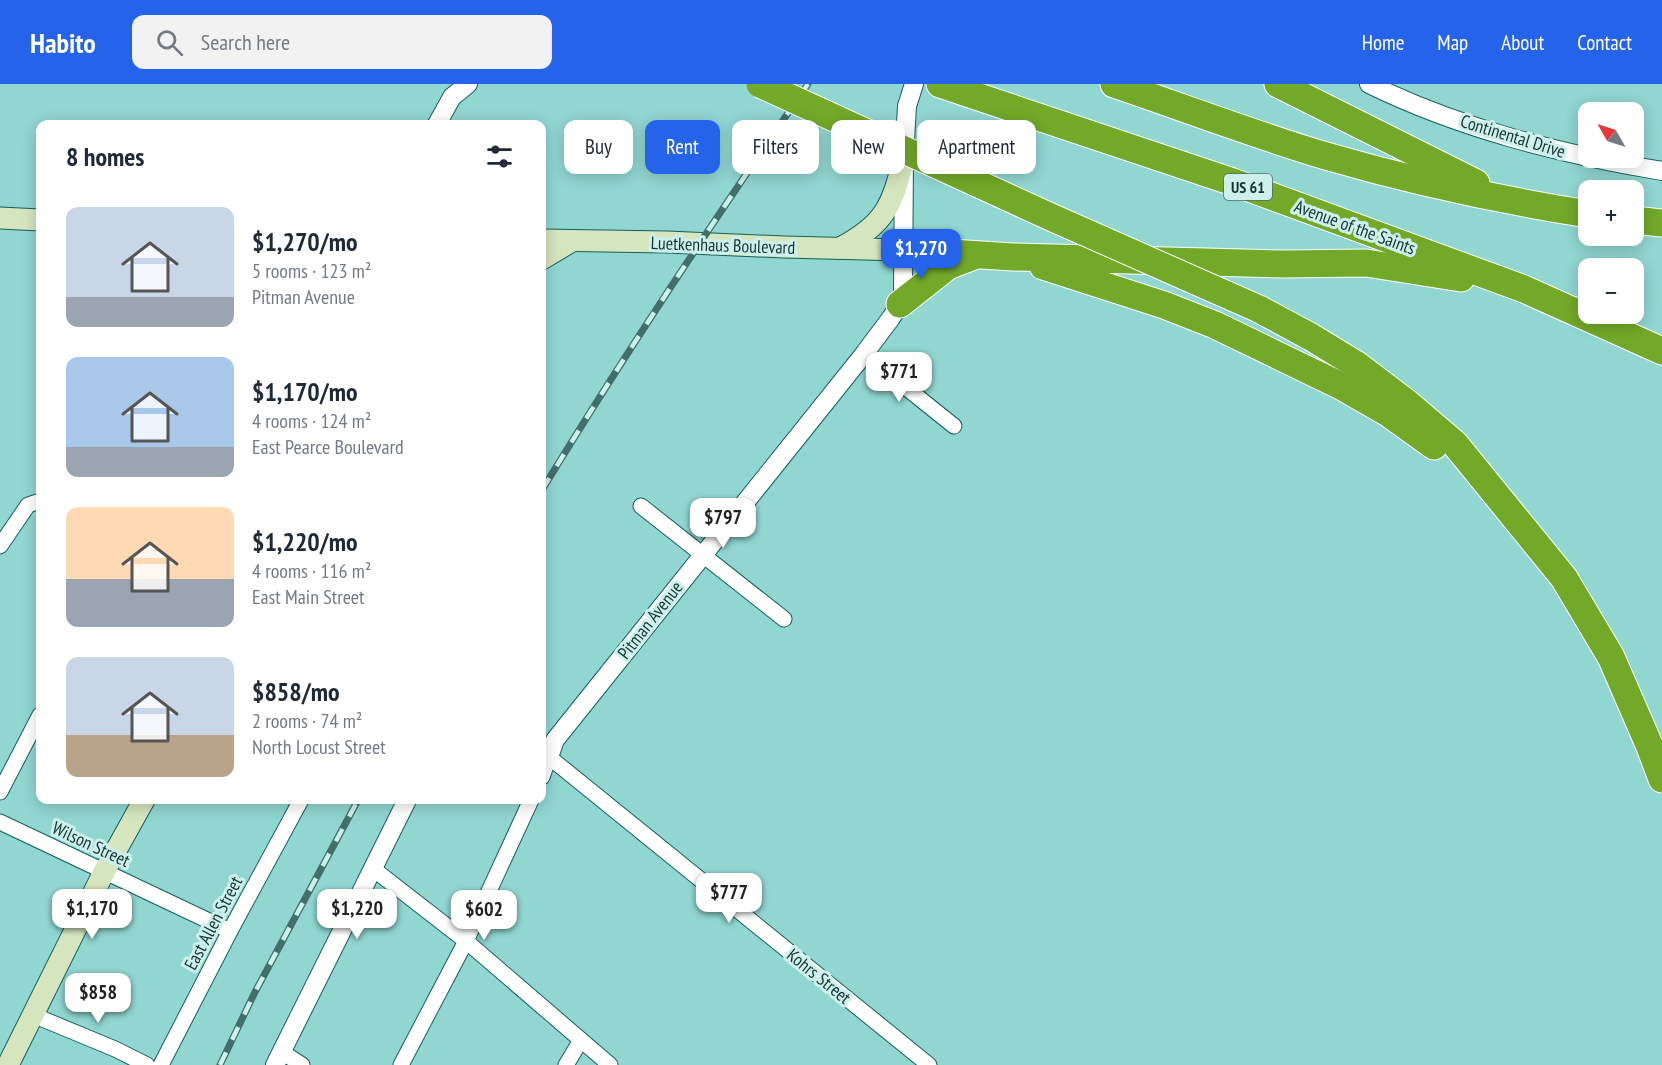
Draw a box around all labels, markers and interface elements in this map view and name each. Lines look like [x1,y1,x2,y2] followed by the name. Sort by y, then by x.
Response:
[132,15,552,69] search box
[30,24,96,61] text: Habito
[153,26,186,59] icon: search
[201,28,290,56] text: Search here
[1362,29,1404,56] text: Home
[1437,29,1468,56] text: Map
[1501,29,1544,56] text: About
[1577,29,1632,56] text: Contact
[1578,102,1644,168] north arrow
[1578,102,1644,324] map controls
[1458,109,1568,163] street label: Continental Drive
[564,120,633,174] chip: Buy
[645,120,720,174] chip: Rent
[732,120,819,174] chip: Filters
[831,120,905,174] chip: New
[917,120,1036,174] chip: Apartment
[66,140,144,173] text: 8 homes
[483,140,516,173] icon: filters
[1224,174,1272,200] road number: US 61
[1578,180,1644,246] button: +
[1291,194,1419,260] street label: Avenue of the Saints
[252,225,358,258] text: $1,270/mo
[872,229,970,280] pin: $1,270
[114,231,186,303] icon: home
[650,231,796,259] street label: Luetkenhaus Boulevard
[895,235,947,261] text: $1,270
[252,258,371,284] text: 5 rooms · 123 m²
[1578,258,1644,324] button: −
[252,284,355,310] text: Pitman Avenue
[863,352,935,403] pin: $771
[880,358,918,384] text: $771
[252,375,358,408] text: $1,170/mo
[114,381,186,453] icon: home
[252,408,371,434] text: 4 rooms · 124 m²
[252,434,404,460] text: East Pearce Boulevard
[687,498,759,549] pin: $797
[704,504,742,530] text: $797
[252,525,358,558] text: $1,220/mo
[114,531,186,603] icon: home
[252,558,371,584] text: 4 rooms · 116 m²
[612,576,688,664] street label: Pitman Avenue
[252,584,365,610] text: East Main Street
[252,675,340,708] text: $858/mo
[114,681,186,753] icon: home
[252,708,362,734] text: 2 rooms · 74 m²
[252,734,386,760] text: North Locust Street
[49,816,134,872] street label: Wilson Street
[179,872,247,974] street label: East Allen Street
[693,873,765,924] pin: $777
[710,879,748,905] text: $777
[43,889,141,940] pin: $1,170
[308,889,406,940] pin: $1,220
[448,890,520,941] pin: $602
[66,895,118,921] text: $1,170
[331,895,383,921] text: $1,220
[465,896,503,922] text: $602
[782,943,856,1009] street label: Kohrs Street
[62,973,134,1024] pin: $858
[79,979,117,1005] text: $858

